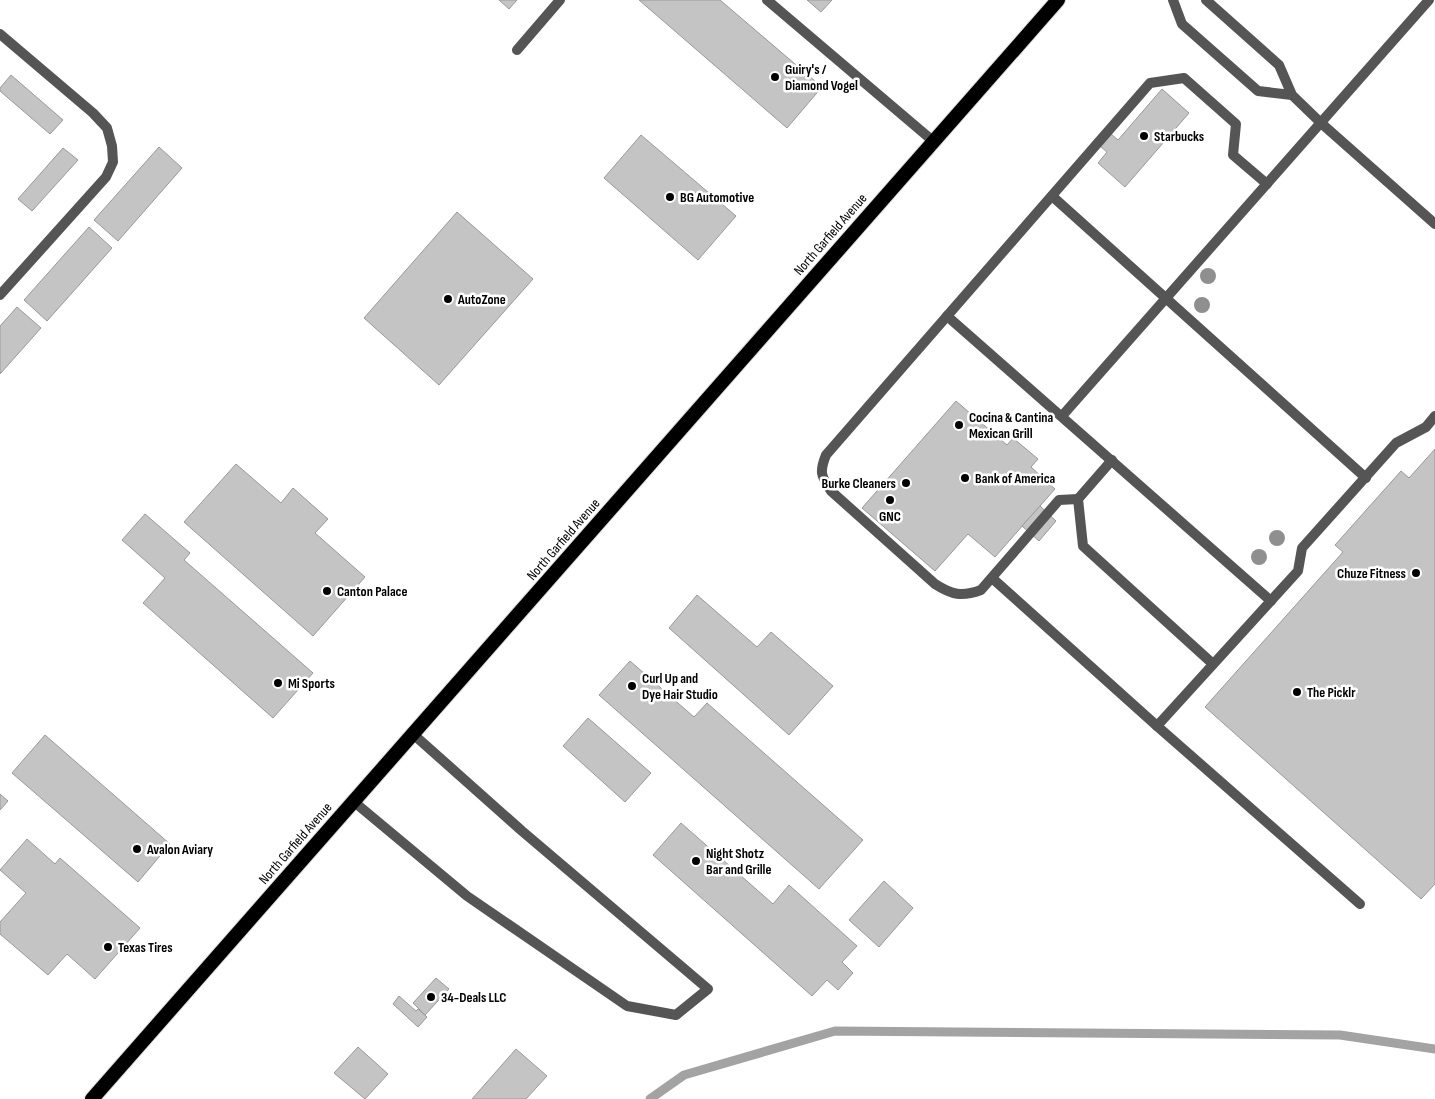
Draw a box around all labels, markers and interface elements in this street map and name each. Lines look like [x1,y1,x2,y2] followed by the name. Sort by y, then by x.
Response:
[785,61,858,94] place label: Guiry's / Diamond Vogel
[769,71,781,83] marker: Guiry's / Diamond Vogel
[1154,128,1204,145] place label: Starbucks
[1138,130,1150,142] marker: Starbucks
[680,189,754,206] place label: BG Automotive
[790,190,871,279] street label: North Garfield Avenue
[664,191,676,203] marker: BG Automotive
[457,291,506,308] place label: AutoZone
[442,293,454,305] marker: AutoZone
[969,409,1053,442] place label: Cocina & Cantina Mexican Grill
[953,419,965,431] marker: Cocina & Cantina Mexican Grill
[975,470,1055,487] place label: Bank of America
[959,472,971,484] marker: Bank of America
[822,475,896,492] place label: Burke Cleaners
[900,477,912,489] marker: Burke Cleaners
[884,494,896,506] marker: GNC
[523,495,604,584] street label: North Garfield Avenue
[879,508,901,525] place label: GNC
[1337,565,1406,582] place label: Chuze Fitness
[1410,567,1422,579] marker: Chuze Fitness
[337,583,407,600] place label: Canton Palace
[321,585,333,597] marker: Canton Palace
[642,670,718,703] place label: Curl Up and Dye Hair Studio
[288,675,335,692] place label: Mi Sports
[272,677,284,689] marker: Mi Sports
[626,680,638,692] marker: Curl Up and Dye Hair Studio
[1307,684,1356,701] place label: The Picklr
[1291,686,1303,698] marker: The Picklr
[255,799,336,888] street label: North Garfield Avenue
[146,841,213,858] place label: Avalon Aviary
[131,843,143,855] marker: Avalon Aviary
[706,845,771,878] place label: Night Shotz Bar and Grille
[690,855,702,867] marker: Night Shotz Bar and Grille
[118,939,173,956] place label: Texas Tires
[102,941,114,953] marker: Texas Tires
[441,989,507,1006] place label: 34-Deals LLC
[425,991,437,1003] marker: 34-Deals LLC

